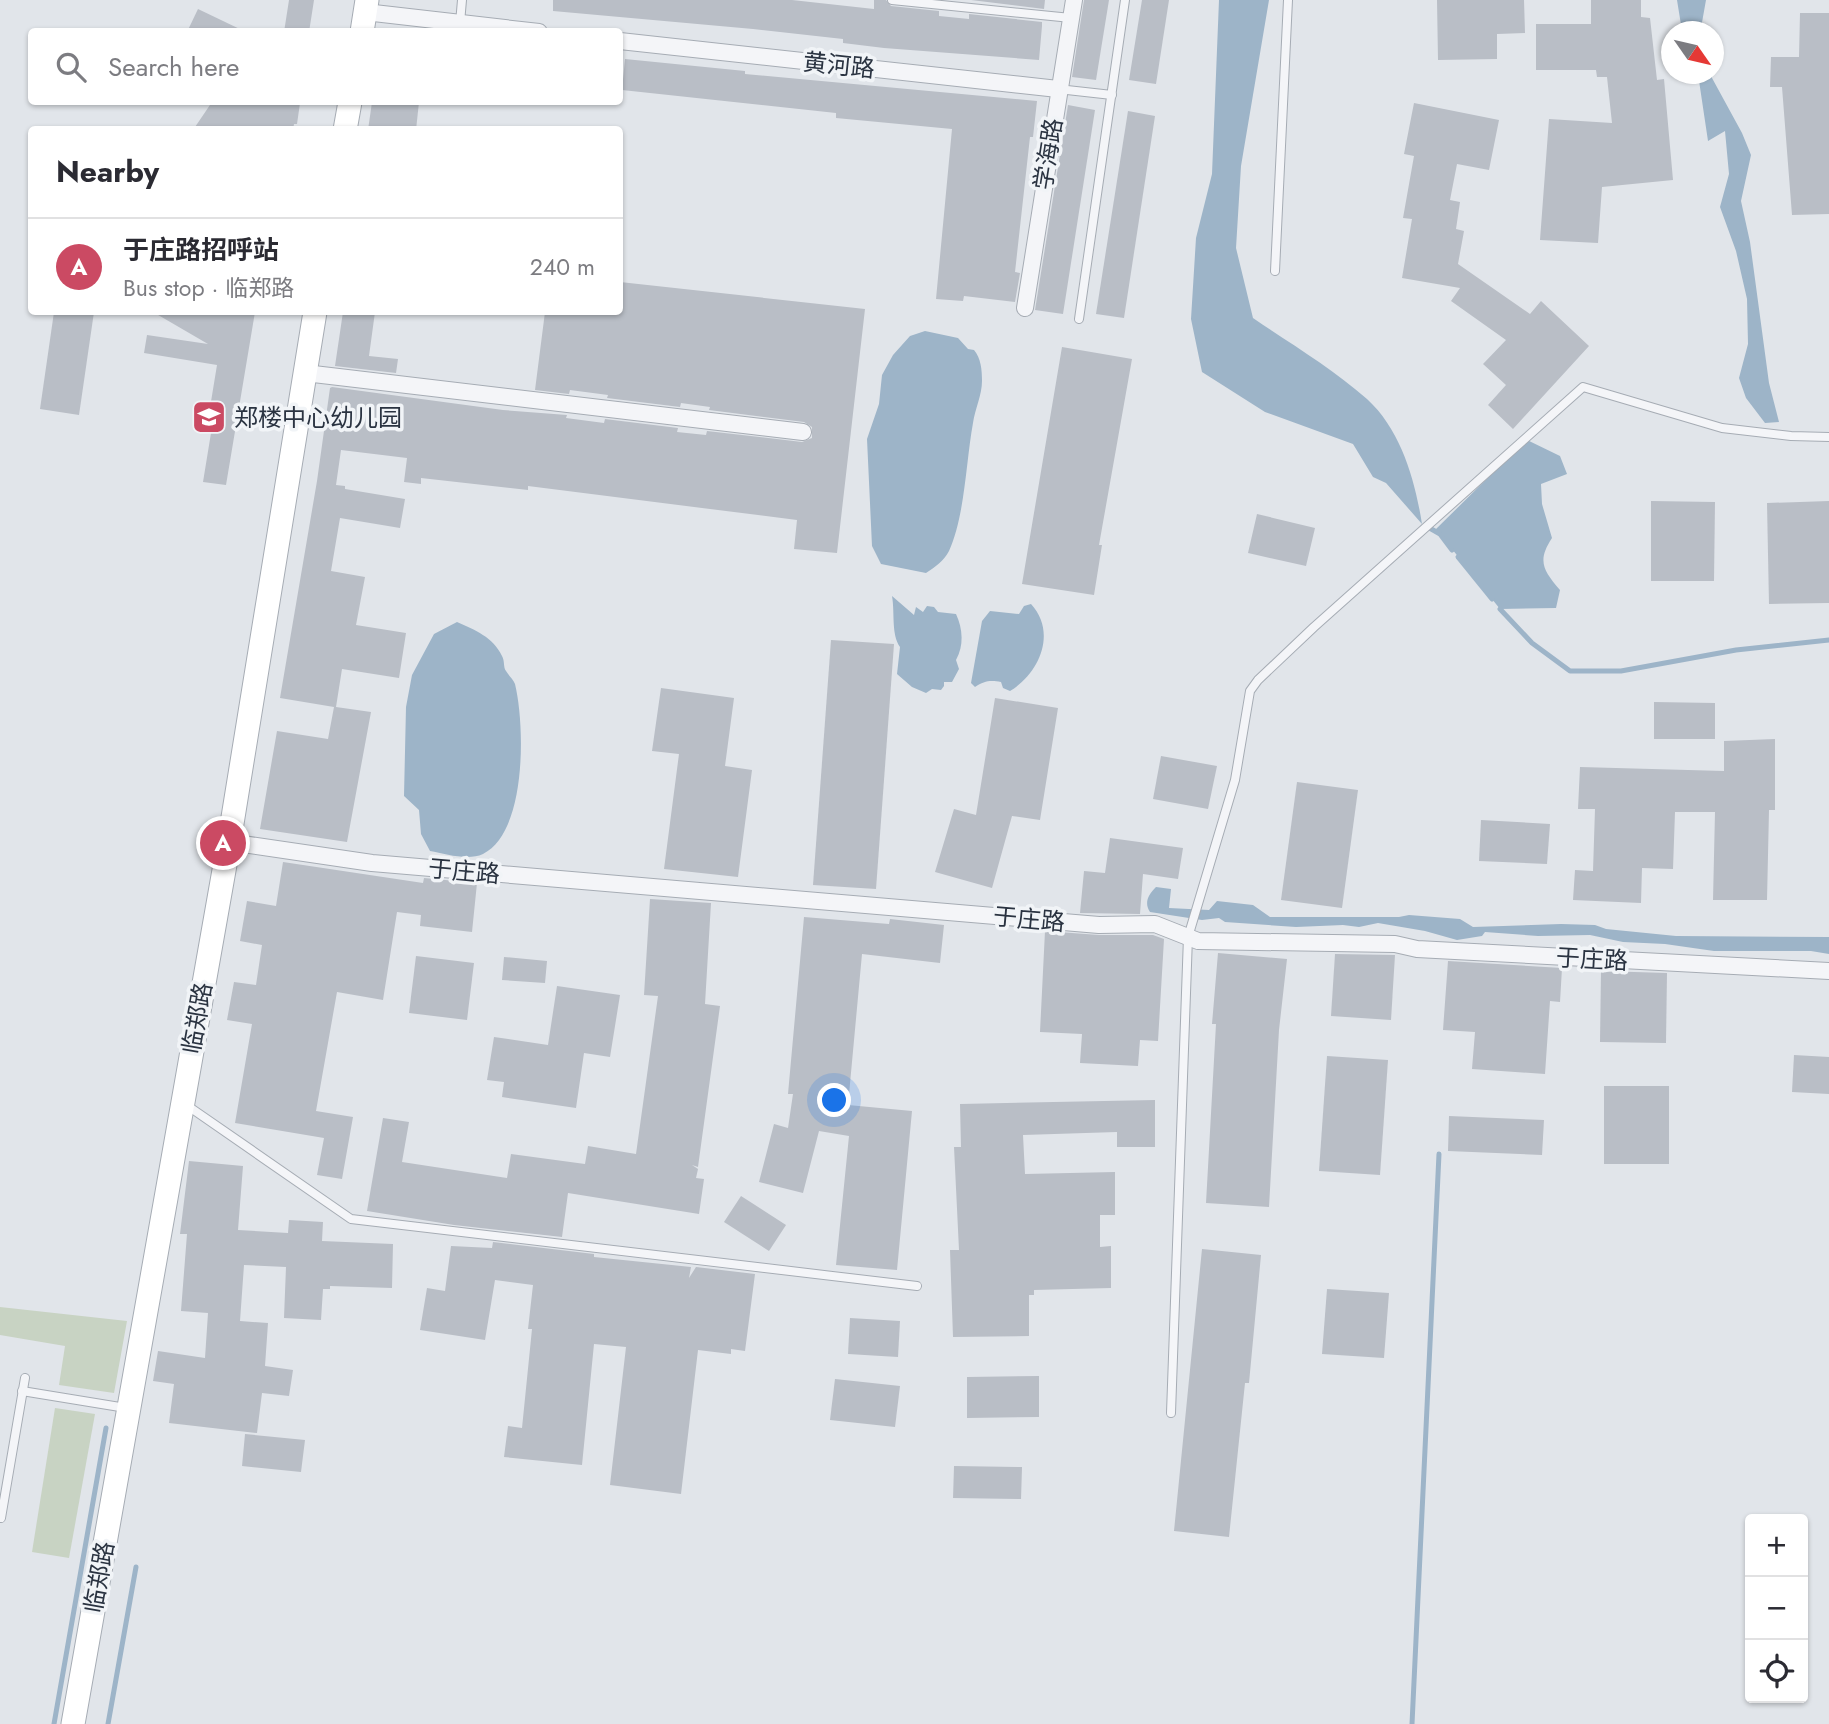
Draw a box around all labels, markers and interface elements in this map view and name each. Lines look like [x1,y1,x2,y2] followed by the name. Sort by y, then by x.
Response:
[1661,21,1724,84] north arrow
[28,28,623,105] search box
[801,44,877,86] street label: 黄河路
[52,48,90,86] icon: search
[108,48,240,86] text: Search here
[1025,116,1071,192] street label: 学海路
[56,150,159,193] text: Nearby
[123,231,279,269] text: 于庄路招呼站
[71,250,87,284] text: A
[530,250,595,284] text: 240 m
[123,271,294,305] text: Bus stop · 临郑路
[190,398,228,436] school or university icon: 郑楼中心幼儿园
[234,400,402,435] place label: 郑楼中心幼儿园
[200,817,246,869] pin: A
[427,850,501,892] street label: 于庄路
[992,898,1066,940] street label: 于庄路
[1555,940,1629,978] street label: 于庄路
[174,980,220,1056] street label: 临郑路
[817,1083,851,1117] your location
[1745,1514,1808,1703] map controls
[1745,1514,1808,1577] button: +
[76,1539,122,1615] street label: 临郑路
[1745,1577,1808,1640] button: −
[1745,1640,1808,1703] button: locate

